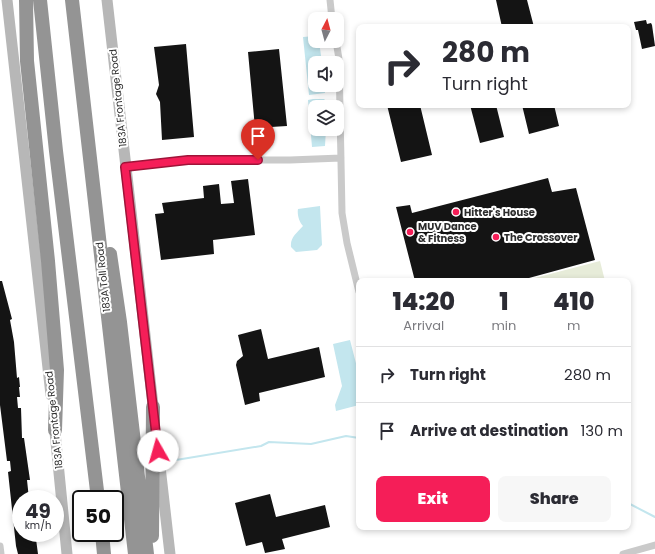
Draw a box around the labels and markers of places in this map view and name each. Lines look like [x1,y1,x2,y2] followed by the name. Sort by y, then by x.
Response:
[241,119,275,160] pin
[464,205,535,220] place label: Hitter's House
[451,207,461,217] marker: Hitter's House
[418,219,477,246] place label: MUV Dance & Fitness
[405,227,415,237] marker: MUV Dance & Fitness
[504,230,578,245] place label: The Crossover
[491,232,501,242] marker: The Crossover

